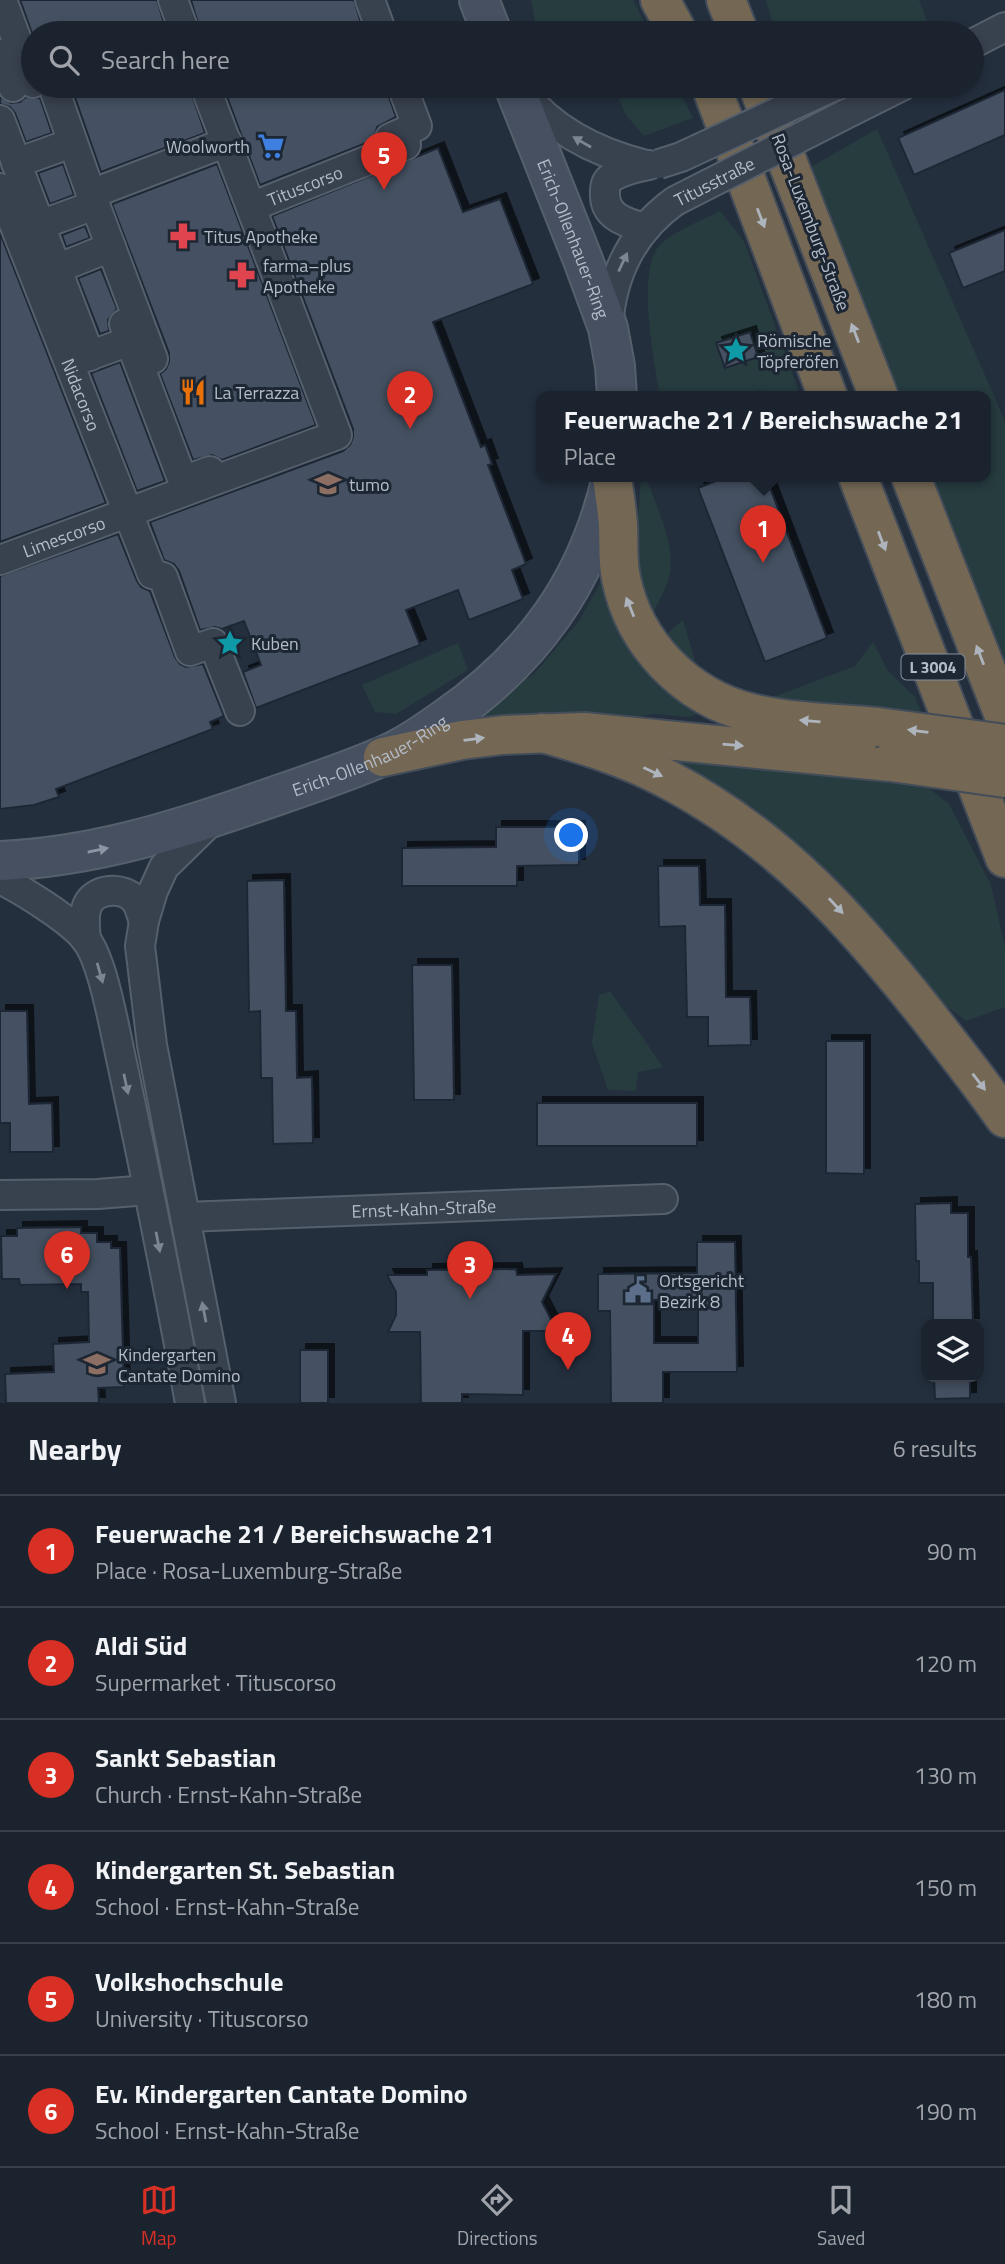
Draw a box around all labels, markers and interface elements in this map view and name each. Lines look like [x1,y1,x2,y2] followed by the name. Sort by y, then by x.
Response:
[21,21,984,98] search box
[101,40,230,79] text: Search here
[45,41,83,79] icon: search
[765,129,857,315] street label: Rosa-Luxemburg-Straße
[256,131,286,161] supermarket icon: Woolworth
[361,132,407,190] pin: 5
[166,133,250,160] place label: Woolworth
[573,136,592,148] one-way arrow
[669,149,759,213] street label: Titusstraße
[531,155,617,322] street label: Erich-Ollenhauer-Ring
[263,158,347,213] street label: Tituscorso
[755,208,766,229] one-way arrow
[168,221,198,251] pharmacy icon: Titus Apotheke
[204,223,318,250] place label: Titus Apotheke
[263,252,351,300] place label: farma–plus Apotheke
[618,252,629,273] one-way arrow
[227,260,257,290] pharmacy icon: farma–plus Apotheke
[849,323,860,344] one-way arrow
[757,327,839,375] place label: Römische Töpferöfen
[721,335,751,365] place icon: Römische Töpferöfen
[55,354,108,435] street label: Nidacorso
[387,371,433,429] pin: 2
[178,377,208,407] restaurant icon: La Terrazza
[214,379,299,406] place label: La Terrazza
[536,391,991,482] popup
[564,400,963,439] text: Feuerwache 21 / Bereichswache 21
[564,439,616,474] text: Place
[313,469,343,499] school or university icon: tumo
[349,471,389,498] place label: tumo
[740,505,786,563] pin: 1
[19,509,109,564] street label: Limescorso
[877,531,888,552] one-way arrow
[624,597,636,617] one-way arrow
[215,628,245,658] place icon: Kuben
[251,630,299,657] place label: Kuben
[975,644,986,665] one-way arrow
[902,654,964,680] road number: L 3004
[288,708,453,803] street label: Erich-Ollenhauer-Ring
[799,715,821,726] one-way arrow
[906,726,928,737] one-way arrow
[463,733,485,744] one-way arrow
[722,740,744,751] one-way arrow
[643,767,663,778] one-way arrow
[554,818,588,852] your location
[87,844,109,855] one-way arrow
[827,897,843,914] one-way arrow
[95,963,105,984] one-way arrow
[121,1073,132,1095] one-way arrow
[972,1073,987,1091] one-way arrow
[351,1192,497,1224] street label: Ernst-Kahn-Straße
[44,1231,90,1289] pin: 6
[153,1231,164,1253] one-way arrow
[447,1241,493,1299] pin: 3
[659,1267,745,1315] place label: Ortsgericht Bezirk 8
[623,1275,653,1305] public building icon: Ortsgericht Bezirk 8
[199,1301,210,1323] one-way arrow
[545,1312,591,1370] pin: 4
[921,1319,984,1382] map controls
[921,1319,984,1382] button: layers
[118,1341,240,1389] place label: Kindergarten Cantate Domino
[82,1349,112,1379] school or university icon: Kindergarten Cantate Domino
[28,1426,121,1472] text: Nearby
[893,1431,977,1466] text: 6 results
[95,1514,494,1553] text: Feuerwache 21 / Bereichswache 21
[45,1534,57,1569] text: 1
[927,1534,977,1569] text: 90 m
[95,1553,402,1588] text: Place · Rosa-Luxemburg-Straße
[95,1626,187,1665] text: Aldi Süd
[45,1646,57,1681] text: 2
[914,1646,977,1681] text: 120 m
[95,1665,336,1700] text: Supermarket · Tituscorso
[95,1738,276,1777] text: Sankt Sebastian
[45,1758,57,1793] text: 3
[914,1758,977,1793] text: 130 m
[95,1777,362,1812] text: Church · Ernst-Kahn-Straße
[95,1850,395,1889] text: Kindergarten St. Sebastian
[45,1870,57,1905] text: 4
[914,1870,977,1905] text: 150 m
[95,1889,359,1924] text: School · Ernst-Kahn-Straße
[95,1962,284,2001] text: Volkshochschule
[45,1982,57,2017] text: 5
[914,1982,977,2017] text: 180 m
[95,2001,309,2036] text: University · Tituscorso
[95,2074,468,2113] text: Ev. Kindergarten Cantate Domino
[45,2094,57,2129] text: 6
[914,2094,977,2129] text: 190 m
[95,2113,359,2148] text: School · Ernst-Kahn-Straße
[140,2181,178,2252] tab: Map
[457,2181,538,2252] tab: Directions
[817,2181,865,2252] tab: Saved

